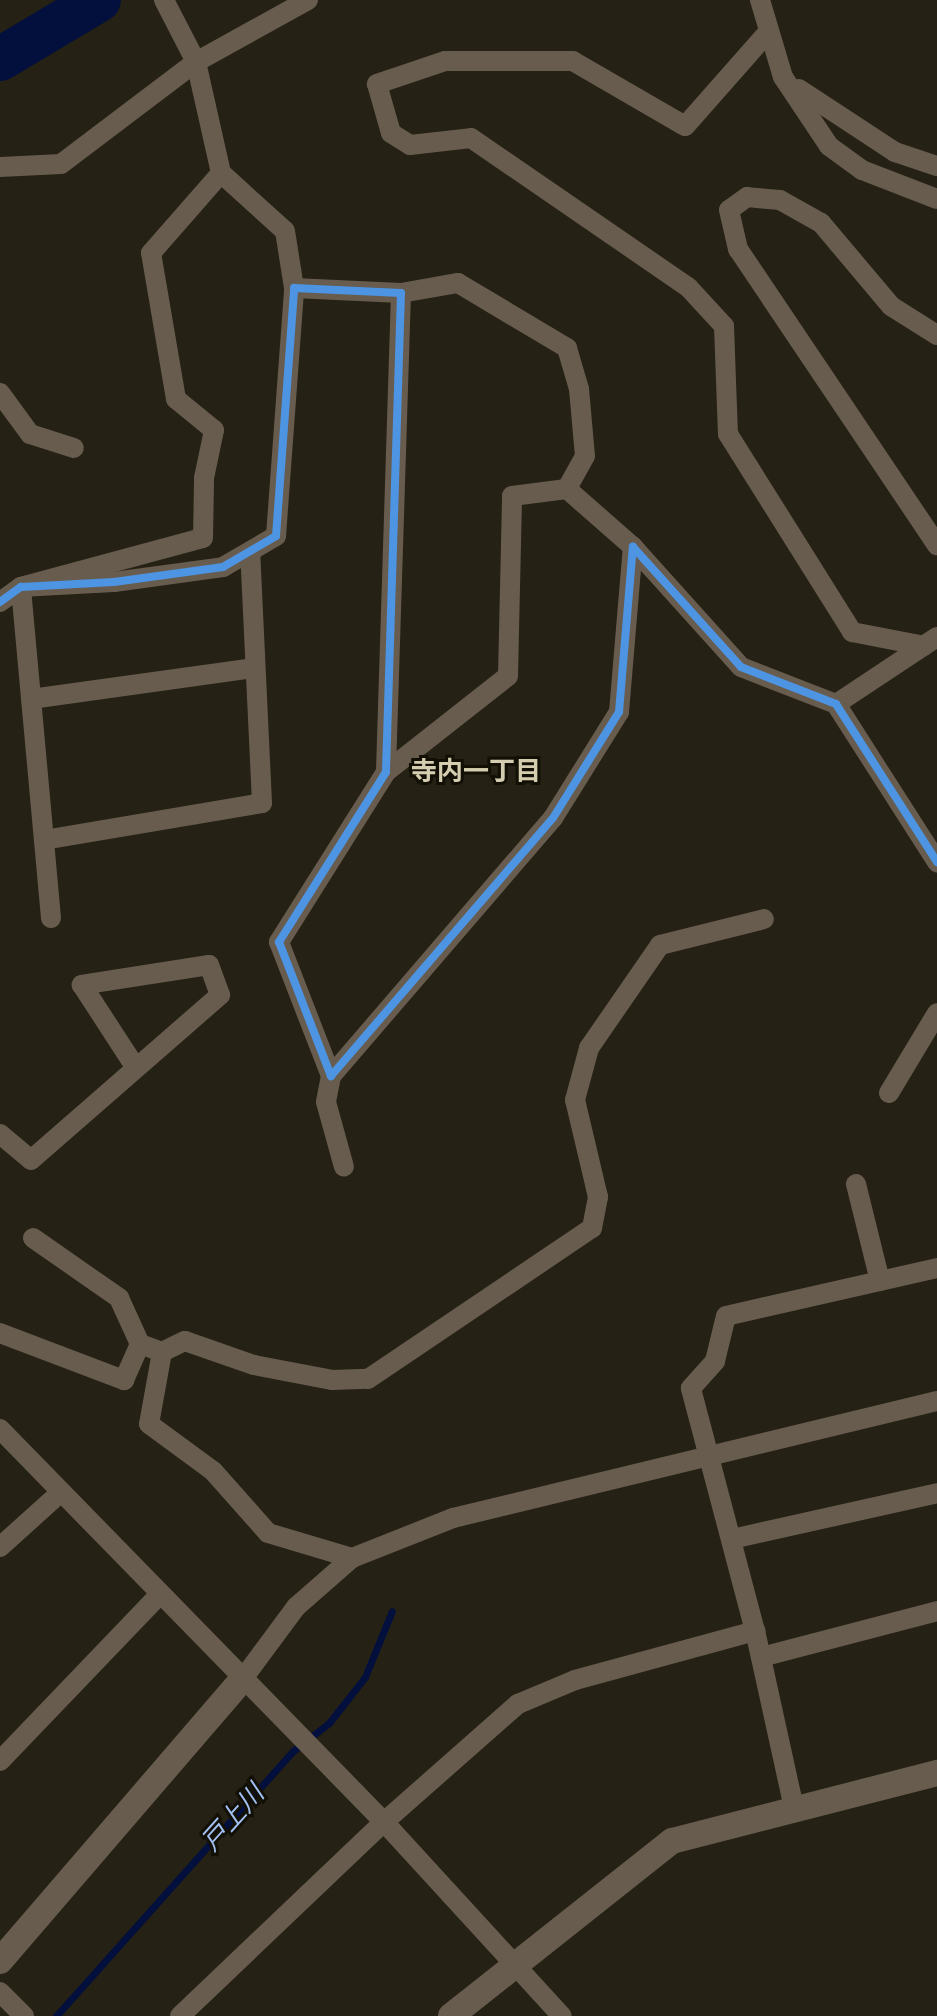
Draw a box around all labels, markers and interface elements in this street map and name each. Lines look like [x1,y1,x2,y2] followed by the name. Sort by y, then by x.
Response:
[411,756,541,788] district label: 寺内一丁目
[195,1779,271,1857] water label: 戸上川

